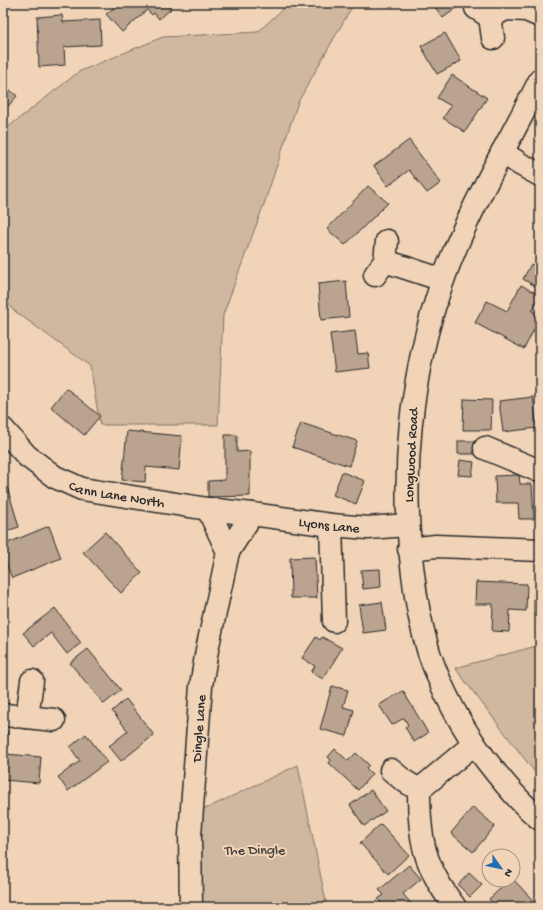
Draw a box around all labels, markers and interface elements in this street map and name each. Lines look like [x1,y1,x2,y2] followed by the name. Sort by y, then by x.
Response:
[402,406,424,503] street label: Longwood Road
[66,478,166,513] street label: Cann Lane North
[297,515,361,538] street label: Lyons Lane
[189,694,211,764] street label: Dingle Lane
[224,843,286,860] park label: The Dingle
[481,848,521,888] north arrow
[501,866,515,879] text: N

